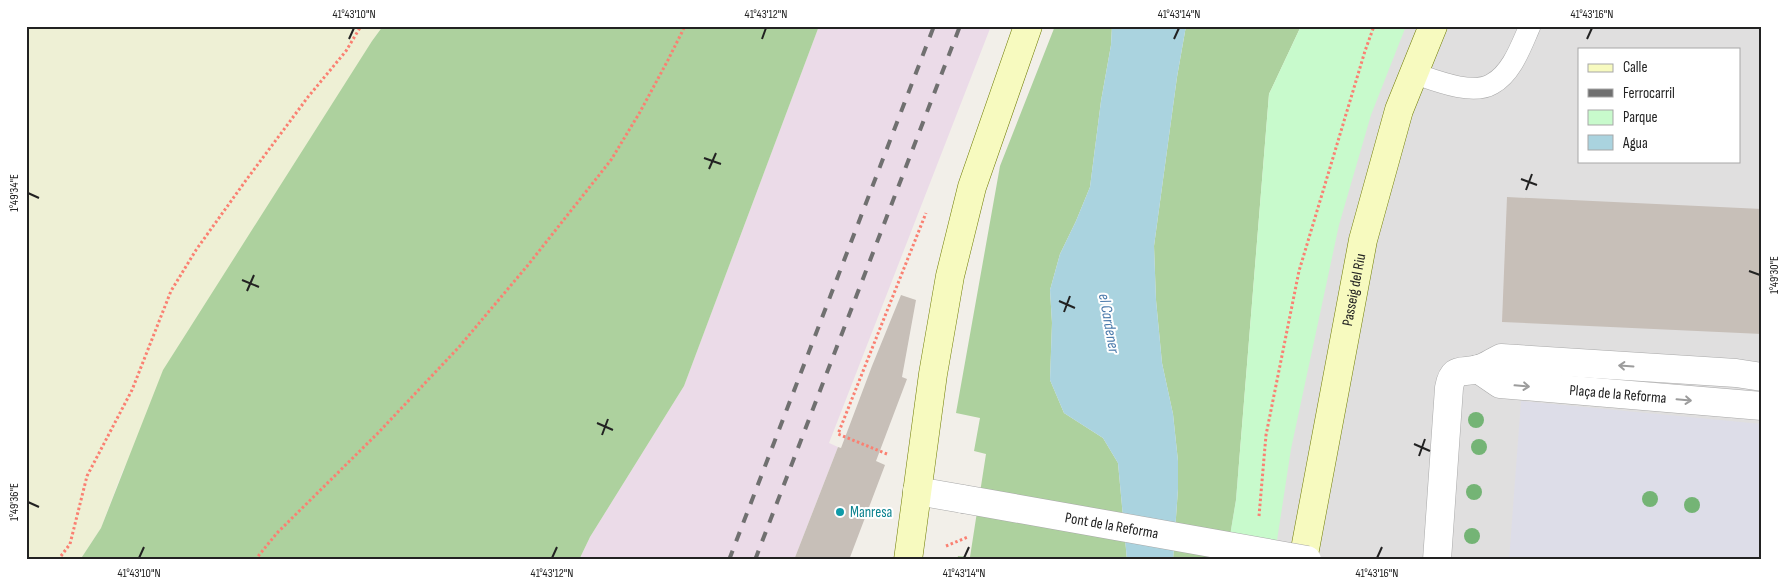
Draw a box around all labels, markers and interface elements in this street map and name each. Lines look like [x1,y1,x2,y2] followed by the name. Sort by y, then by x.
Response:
[332,7,376,22] text: 41°43'10"N
[745,7,787,22] text: 41°43'12"N
[1158,7,1200,22] text: 41°43'14"N
[1571,7,1613,22] text: 41°43'16"N
[1578,48,1740,162] legend
[1623,58,1647,77] text: Calle
[1623,84,1675,103] text: Ferrocarril
[1623,108,1658,127] text: Parque
[1622,134,1648,153] text: Agua
[7,174,22,212] text: 1°49'34"E
[1338,252,1370,328] street label: Passeig del Riu
[1767,256,1782,294] text: 1°49'30"E
[1094,292,1123,355] water label: el Cardener
[1618,362,1634,371] one-way arrow
[1514,381,1530,390] one-way arrow
[1569,381,1667,408] street label: Plaça de la Reforma
[1676,395,1692,404] one-way arrow
[7,483,22,521] text: 1°49'36"E
[850,503,893,522] place label: Manresa
[834,506,846,518] marker: Manresa
[1063,508,1160,544] street label: Pont de la Reforma
[117,566,161,581] text: 41°43'10"N
[531,566,573,581] text: 41°43'12"N
[943,566,985,581] text: 41°43'14"N
[1356,566,1398,581] text: 41°43'16"N

